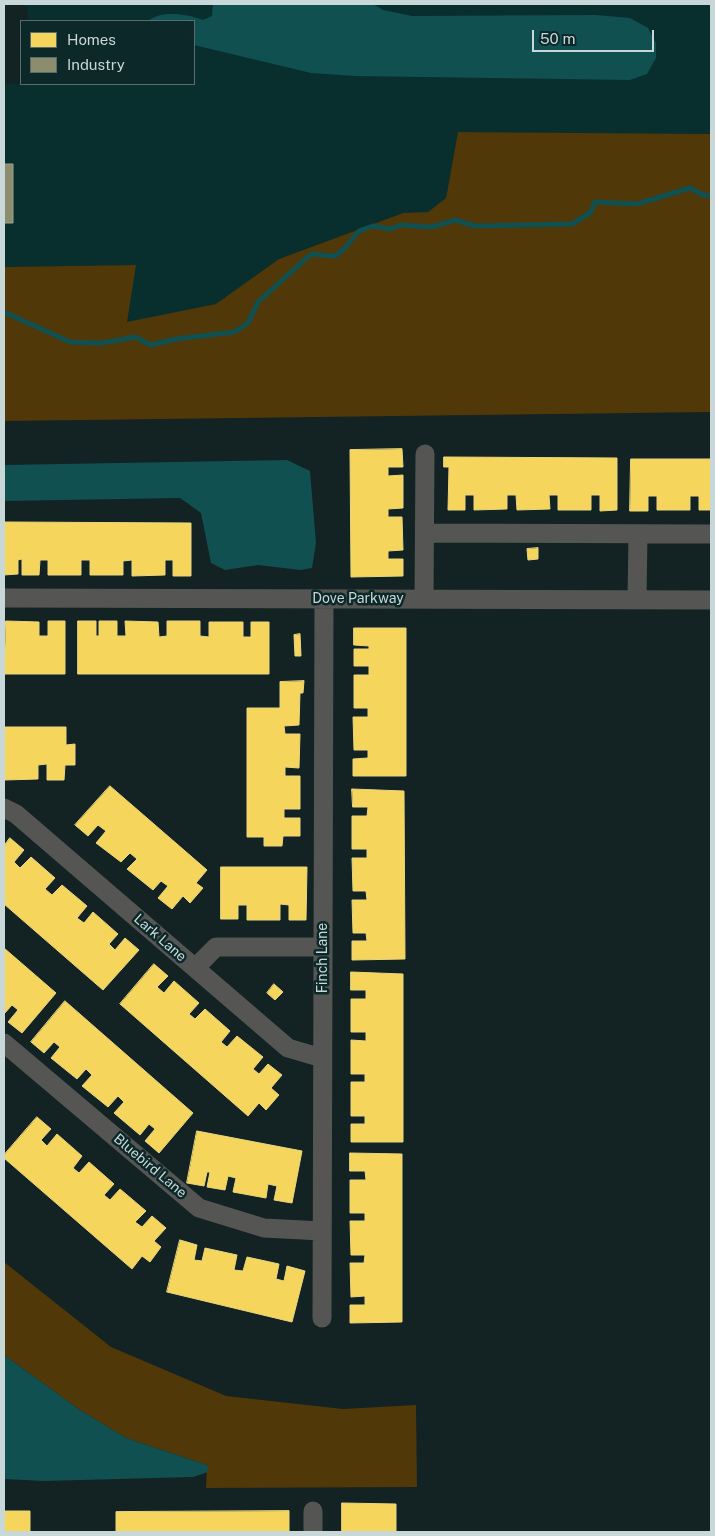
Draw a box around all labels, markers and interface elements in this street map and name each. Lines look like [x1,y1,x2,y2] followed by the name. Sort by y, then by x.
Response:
[20,20,195,85] legend
[535,20,658,52] scale bar
[540,30,575,47] text: 50 m
[67,31,116,48] text: Homes
[67,56,125,73] text: Industry
[312,591,404,607] street label: Dove Parkway
[130,911,190,965] street label: Lark Lane
[315,923,331,993] street label: Finch Lane
[110,1131,190,1201] street label: Bluebird Lane

